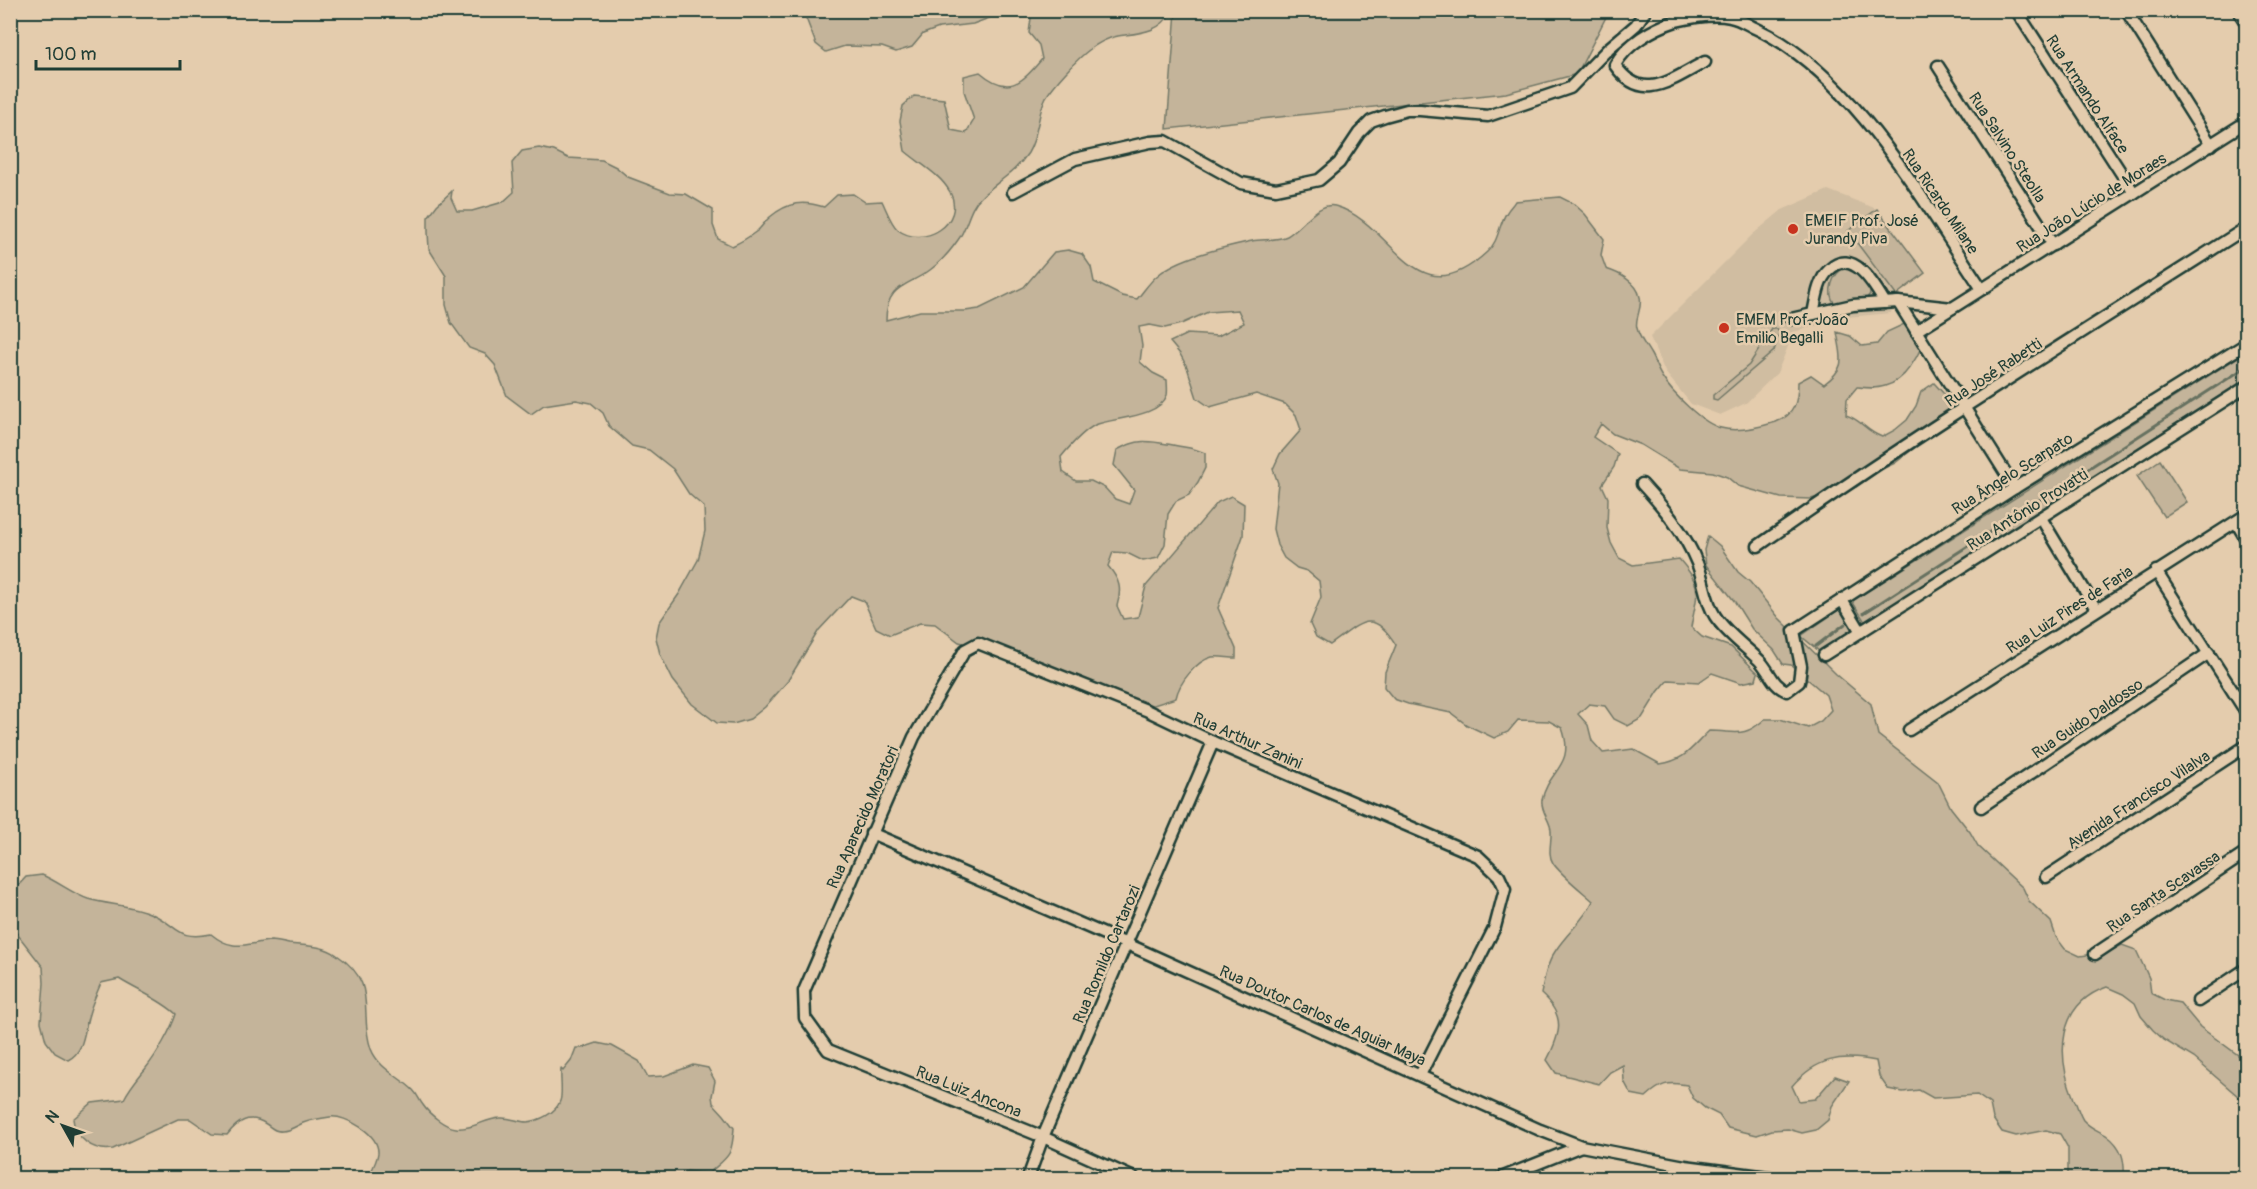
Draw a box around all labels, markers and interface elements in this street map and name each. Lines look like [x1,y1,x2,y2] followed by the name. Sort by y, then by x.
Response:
[2041,31,2133,158] street label: Rua Armando Alface
[36,33,180,71] scale bar
[45,43,97,66] text: 100 m
[1964,89,2050,206] street label: Rua Salvino Steolla
[1897,145,1983,258] street label: Rua Ricardo Milane
[2013,149,2170,257] street label: Rua João Lúcio de Moraes
[1805,211,1919,249] place label: EMEIF Prof. José Jurandy Piva
[1786,222,1800,236] marker: EMEIF Prof. José Jurandy Piva
[1736,310,1849,348] place label: EMEM Prof. João Emilio Begalli
[1717,321,1731,335] marker: EMEM Prof. João Emilio Begalli
[1941,334,2046,412] street label: Rua José Rabetti
[1948,428,2077,519] street label: Rua Ângelo Scarpato
[1963,464,2092,555] street label: Rua Antônio Provatti
[2002,561,2137,658] street label: Rua Luiz Pires de Faria
[2028,674,2147,763] street label: Rua Guido Daldosso
[1190,708,1305,774] street label: Rua Arthur Zanini
[822,743,903,892] street label: Rua Aparecido Moratori
[2063,746,2214,854] street label: Avenida Francisco Vilalva
[2103,847,2224,937] street label: Rua Santa Scavassa
[1069,882,1145,1026] street label: Rua Romildo Cartarozi
[1216,961,1429,1071] street label: Rua Doutor Carlos de Aguiar Maya
[913,1062,1025,1122] street label: Rua Luiz Ancona
[33,1096,93,1156] north arrow
[41,1106,64,1128] text: N

